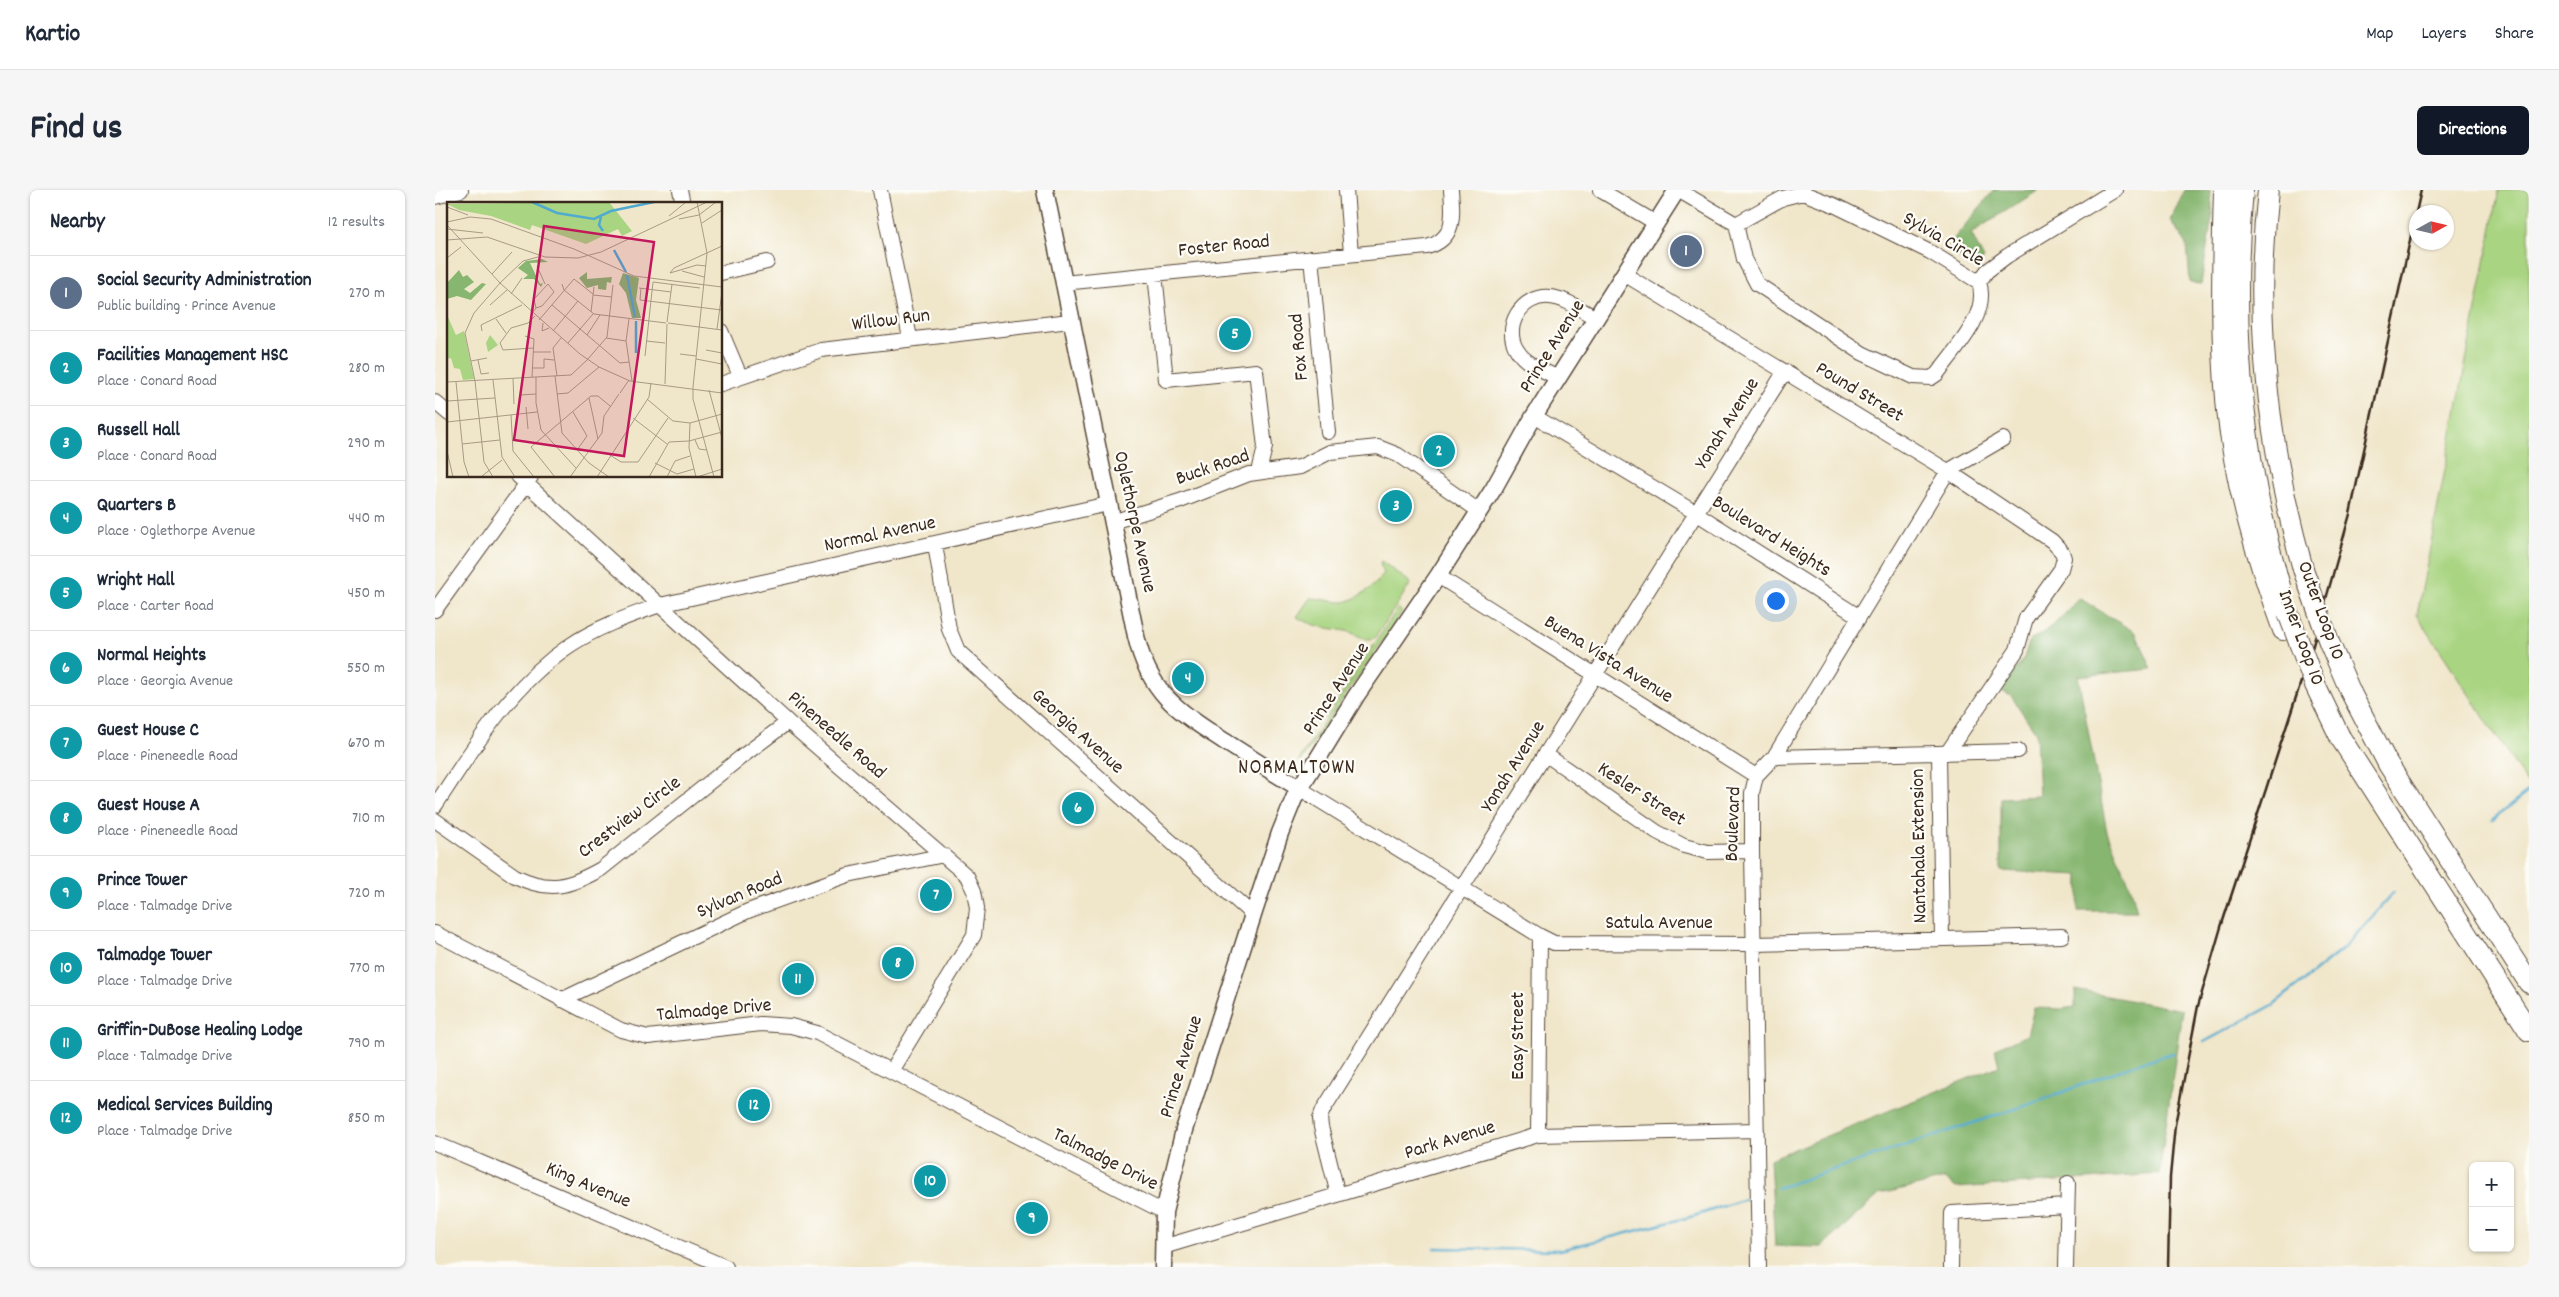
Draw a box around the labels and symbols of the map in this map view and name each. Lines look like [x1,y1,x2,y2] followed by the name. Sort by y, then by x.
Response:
[447,202,723,478] inset map
[1897,205,1989,275] street label: Sylvia Circle
[2409,205,2454,250] north arrow
[1177,228,1271,266] street label: Foster Road
[1670,232,1702,270] pin: 1
[1513,295,1593,399] street label: Prince Avenue
[850,302,932,340] street label: Willow Run
[1283,312,1317,382] street label: Fox Road
[1219,315,1251,353] pin: 5
[1810,356,1908,430] street label: Pound Street
[1689,373,1767,475] street label: Yonah Avenue
[1423,432,1455,470] pin: 2
[1172,442,1254,494] street label: Buck Road
[1105,449,1163,596] street label: Oglethorpe Avenue
[1380,487,1412,525] pin: 3
[1706,489,1836,585] street label: Boulevard Heights
[822,509,939,560] street label: Normal Avenue
[2289,558,2351,664] street label: Outer Loop 10
[2270,586,2330,690] street label: Inner Loop 10
[1763,588,1789,614] your location
[1538,609,1678,711] street label: Buena Vista Avenue
[1297,637,1378,741] street label: Prince Avenue
[1172,659,1204,697] pin: 4
[1024,683,1130,781] street label: Georgia Avenue
[781,685,891,787] street label: Pineneedle Road
[1475,716,1553,818] street label: Yonah Avenue
[1238,754,1356,784] district label: NORMALTOWN
[1591,756,1691,834] street label: Kesler Street
[1905,768,1935,924] street label: Nantahala Extension
[573,770,688,866] street label: Crestview Circle
[1719,786,1749,862] street label: Boulevard
[1062,789,1094,827] pin: 6
[693,865,787,927] street label: Sylvan Road
[920,876,952,914] pin: 7
[1605,910,1713,938] street label: Satula Avenue
[882,944,914,982] pin: 8
[782,960,814,998] pin: 11
[655,992,773,1030] street label: Talmadge Drive
[1505,992,1533,1080] street label: Easy Street
[1153,1012,1211,1122] street label: Prince Avenue
[738,1086,770,1124] pin: 12
[1401,1114,1499,1168] street label: Park Avenue
[1047,1121,1163,1199] street label: Talmadge Drive
[541,1155,635,1217] street label: King Avenue
[914,1162,946,1200] pin: 10
[1016,1199,1048,1237] pin: 9

